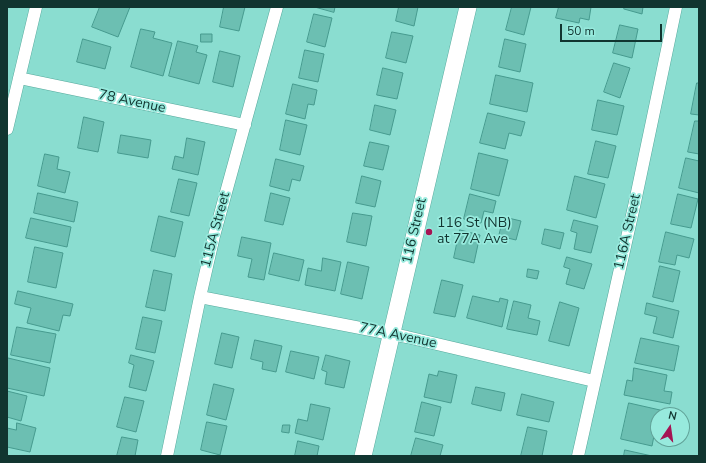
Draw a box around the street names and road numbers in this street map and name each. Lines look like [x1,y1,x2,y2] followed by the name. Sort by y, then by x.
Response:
[97,87,167,117] street label: 78 Avenue
[198,191,234,269] street label: 115A Street
[611,192,645,272] street label: 116A Street
[399,196,431,266] street label: 116 Street
[358,320,438,352] street label: 77A Avenue

